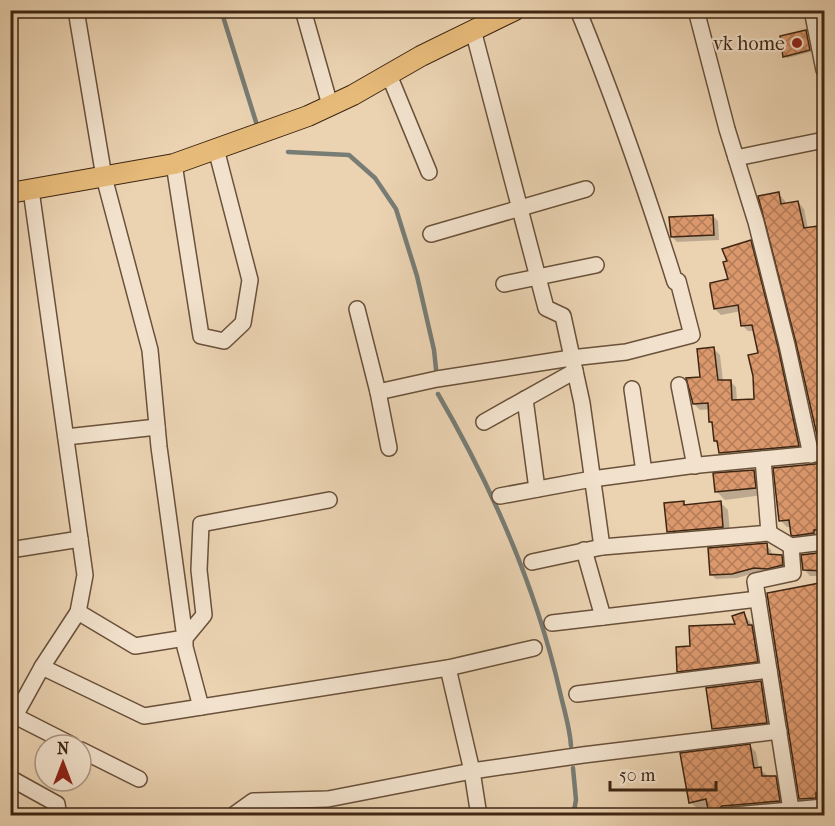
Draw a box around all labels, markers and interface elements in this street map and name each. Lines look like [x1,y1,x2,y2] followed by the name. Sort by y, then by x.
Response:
[713,32,785,55] place label: vk home
[790,36,804,50] marker: vk home
[33,733,93,793] north arrow
[57,739,70,758] text: N
[610,754,716,792] scale bar
[619,765,656,786] text: 50 m

